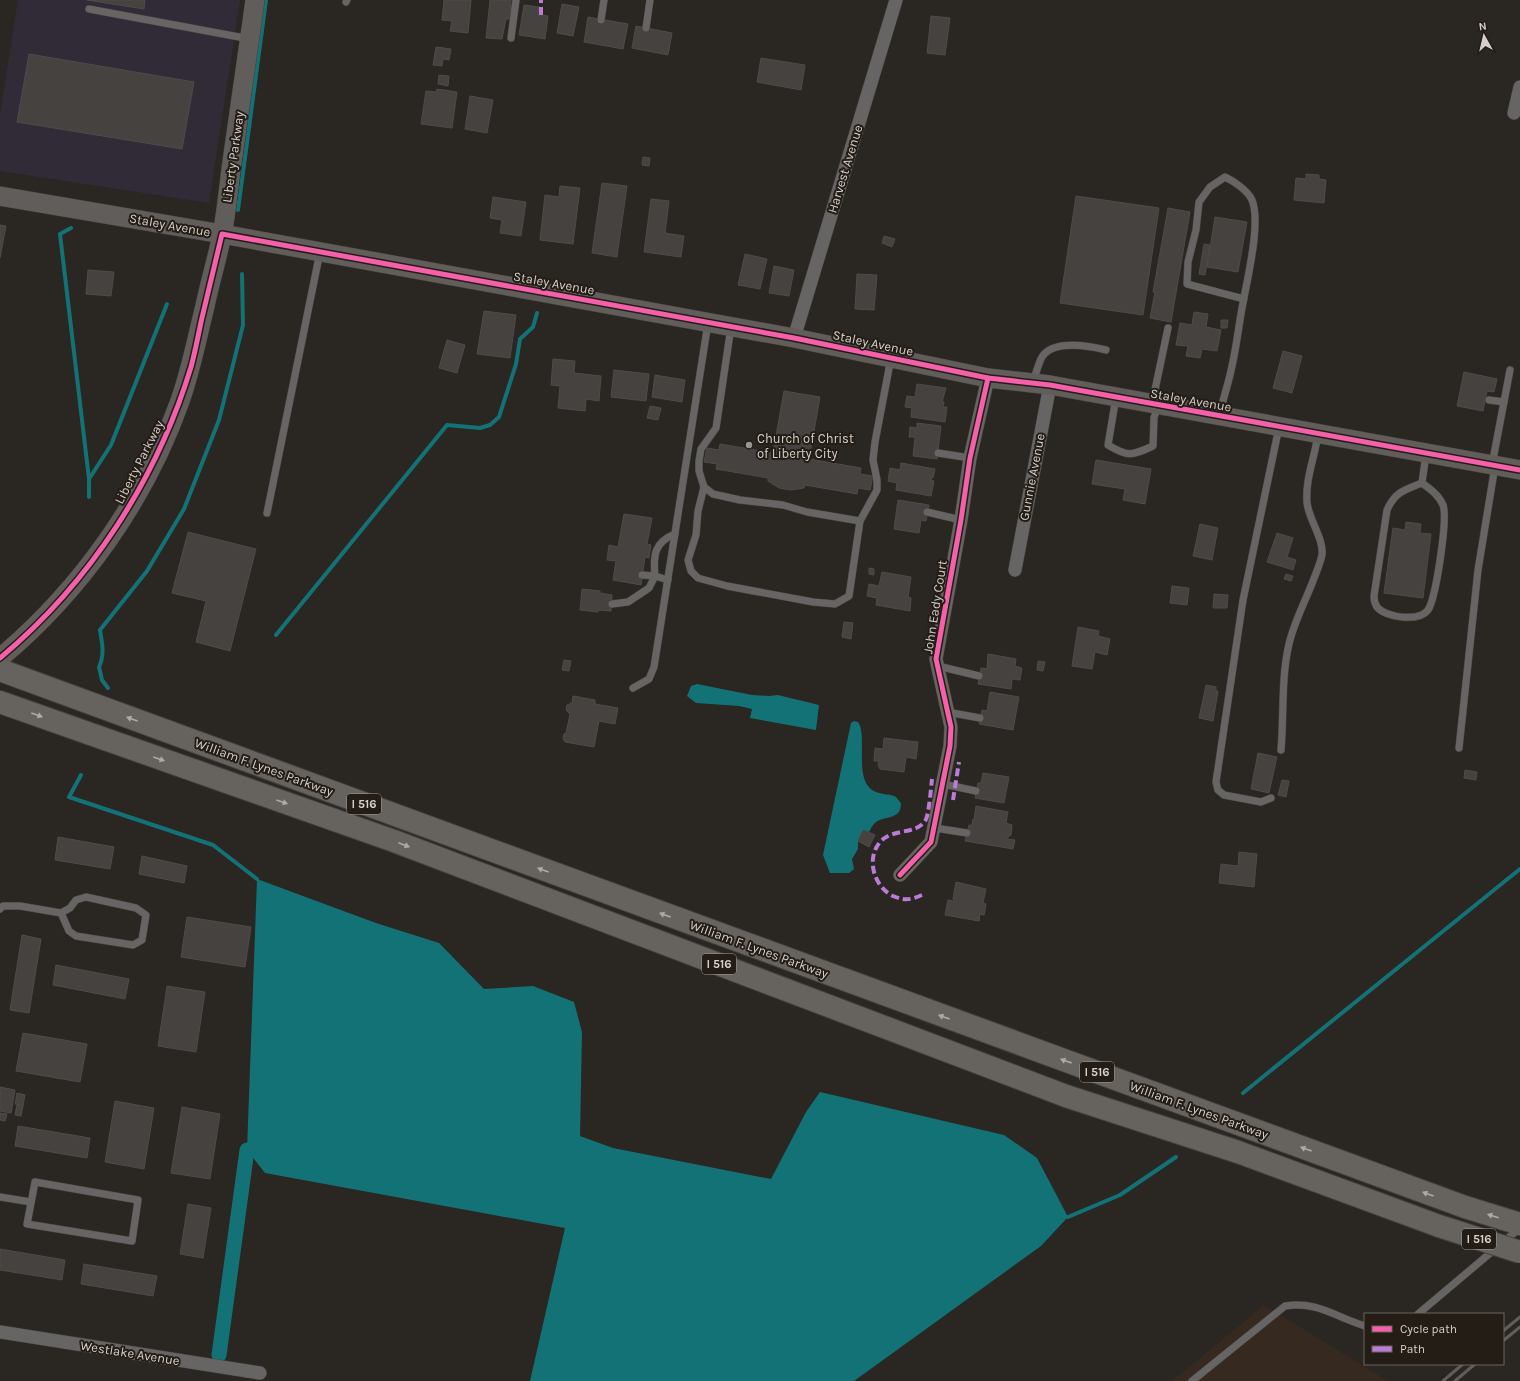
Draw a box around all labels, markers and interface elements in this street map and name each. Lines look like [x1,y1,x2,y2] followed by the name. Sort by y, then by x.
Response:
[1464,16,1504,56] north arrow
[1478,20,1487,34] text: N
[219,110,247,204] street label: Liberty Parkway
[824,123,866,215] street label: Harvest Avenue
[128,210,212,240] street label: Staley Avenue
[512,268,596,298] street label: Staley Avenue
[831,327,915,359] street label: Staley Avenue
[1149,385,1233,415] street label: Staley Avenue
[111,418,167,506] street label: Liberty Parkway
[757,431,854,461] place label: Church of Christ of Liberty City
[1016,432,1048,522] street label: Gunnie Avenue
[744,440,754,450] marker: Church of Christ of Liberty City
[920,559,950,655] street label: John Eady Court
[31,712,43,718] one-way arrow
[126,715,138,721] one-way arrow
[193,735,335,799] street label: William F. Lynes Parkway
[153,756,165,762] one-way arrow
[347,794,381,814] road number: I 516
[276,799,288,805] one-way arrow
[399,843,411,849] one-way arrow
[537,866,549,872] one-way arrow
[659,911,671,917] one-way arrow
[688,917,830,981] street label: William F. Lynes Parkway
[702,954,736,974] road number: I 516
[937,1013,949,1019] one-way arrow
[1059,1058,1071,1064] one-way arrow
[1080,1062,1114,1082] road number: I 516
[1128,1078,1270,1142] street label: William F. Lynes Parkway
[1300,1146,1312,1152] one-way arrow
[1422,1190,1434,1196] one-way arrow
[1486,1213,1498,1219] one-way arrow
[1462,1229,1496,1249] road number: I 516
[1364,1313,1504,1365] legend
[1400,1322,1457,1336] text: Cycle path
[79,1338,181,1368] street label: Westlake Avenue
[1400,1342,1425,1356] text: Path

